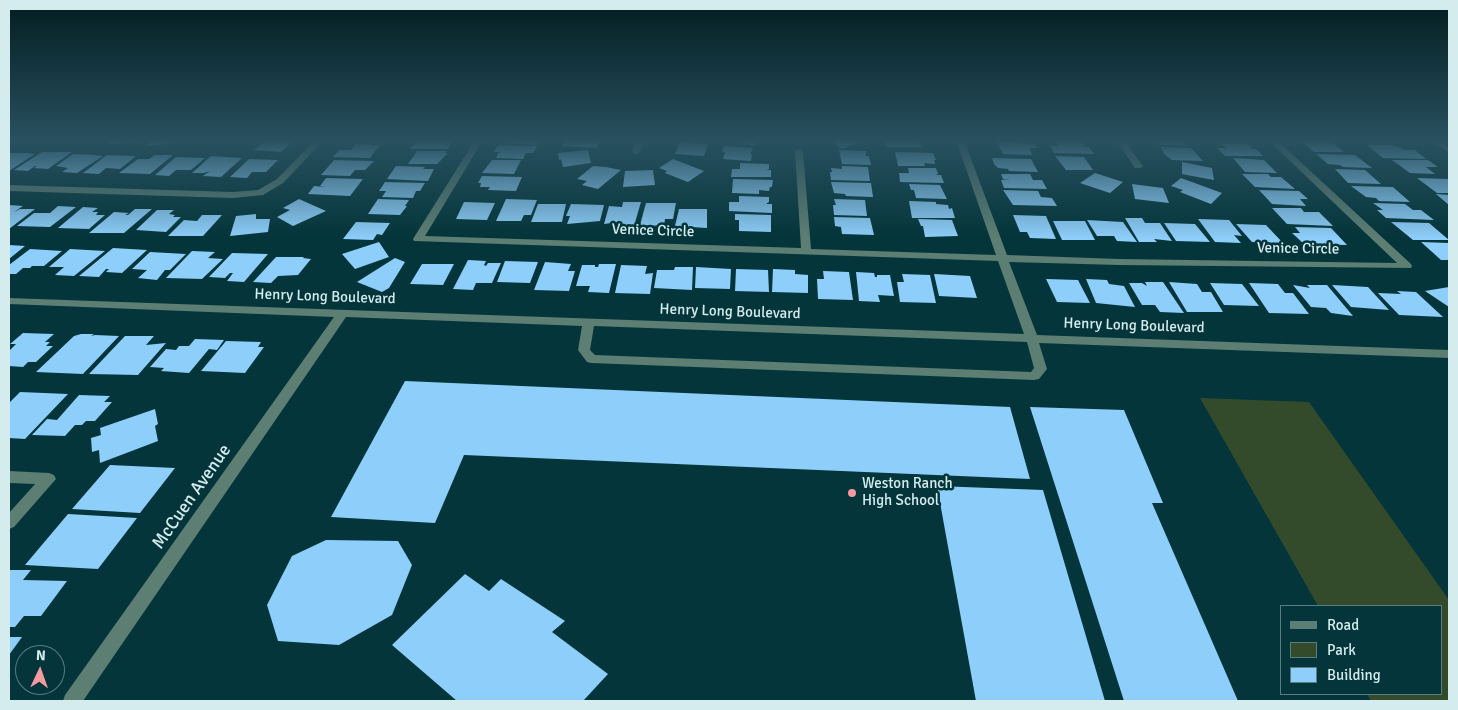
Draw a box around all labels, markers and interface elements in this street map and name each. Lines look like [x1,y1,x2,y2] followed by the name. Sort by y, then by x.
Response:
[611,221,695,241] street label: Venice Circle
[1257,239,1339,259] street label: Venice Circle
[254,286,396,308] street label: Henry Long Boulevard
[659,301,801,323] street label: Henry Long Boulevard
[1063,315,1205,337] street label: Henry Long Boulevard
[148,441,236,553] street label: McCuen Avenue
[862,475,953,510] place label: Weston Ranch High School
[846,487,858,499] marker: Weston Ranch High School
[1280,605,1443,695] legend
[1327,616,1359,634] text: Road
[1327,641,1356,659] text: Park
[15,645,65,695] north arrow
[35,647,46,664] text: N
[1327,666,1381,684] text: Building

